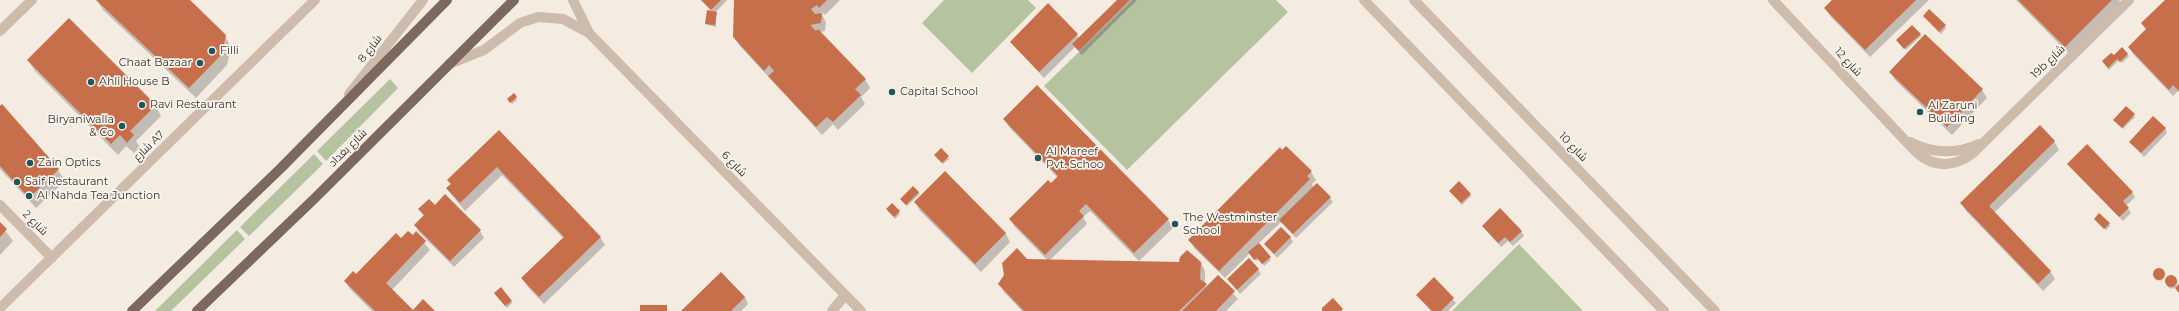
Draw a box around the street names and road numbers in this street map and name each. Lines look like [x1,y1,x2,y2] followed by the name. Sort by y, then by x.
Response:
[355,33,385,65] street label: شارع 8
[2028,43,2068,81] street label: 19b شارع
[1831,45,1865,79] street label: شارع 12
[326,126,370,170] street label: شارع بغداد
[131,128,167,164] street label: شارع A7
[1556,130,1590,164] street label: شارع 10
[719,148,749,180] street label: شارع 6
[20,208,50,238] street label: شارع 2

